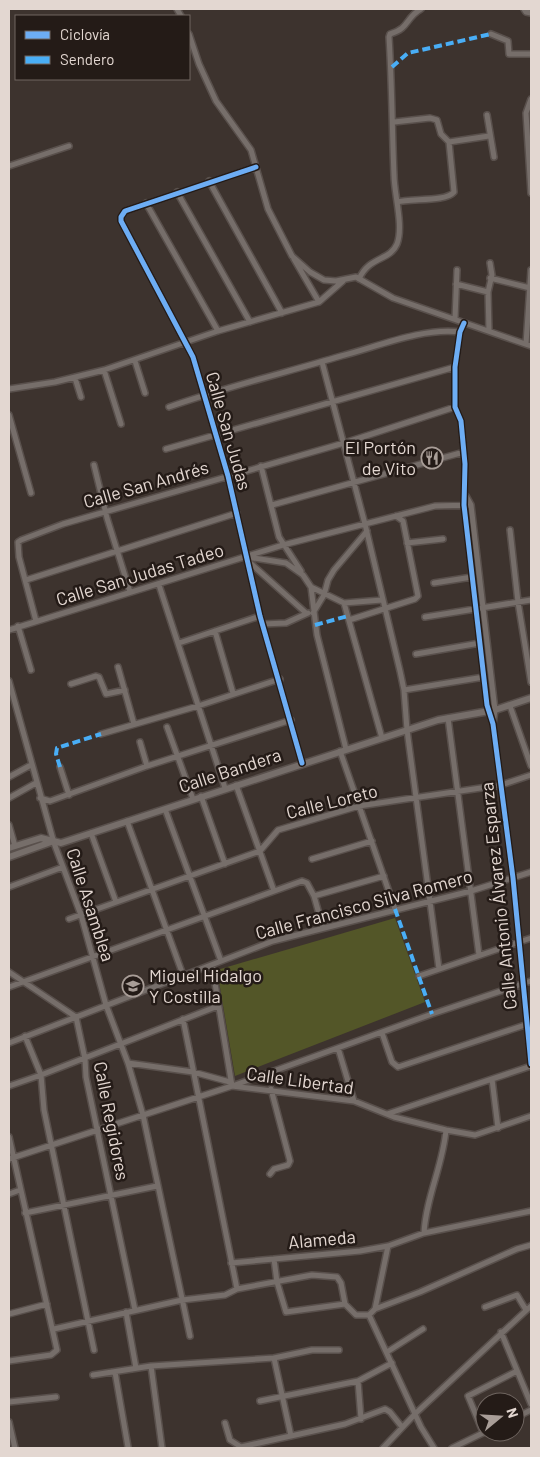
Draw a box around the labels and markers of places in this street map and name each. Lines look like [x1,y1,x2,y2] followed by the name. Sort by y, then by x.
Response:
[345,436,416,479] place label: El Portón de Vito
[420,446,444,470] restaurant icon: El Portón de Vito
[149,964,262,1007] place label: Miguel Hidalgo Y Costilla
[121,974,145,998] school or university icon: Miguel Hidalgo Y Costilla

